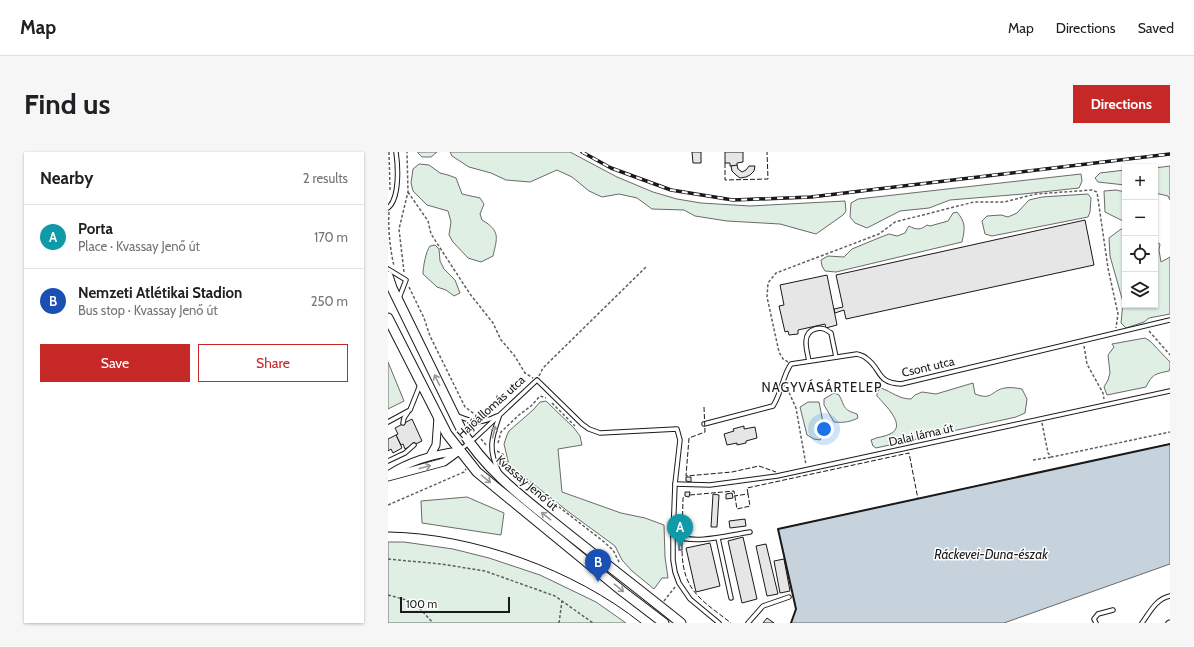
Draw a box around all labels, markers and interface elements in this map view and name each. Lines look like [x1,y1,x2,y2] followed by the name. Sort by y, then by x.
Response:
[20,16,56,39] text: Map
[1008,19,1034,37] text: Map
[1056,19,1116,37] text: Directions
[1138,19,1174,37] text: Saved
[1073,85,1170,123] button: Directions
[24,87,110,121] text: Find us
[1122,164,1158,308] map controls
[1122,164,1158,200] button: +
[40,168,93,188] text: Nearby
[303,170,348,186] text: 2 results
[1122,200,1158,236] button: −
[78,220,113,238] text: Porta
[49,229,57,245] text: A
[314,229,348,245] text: 170 m
[1122,236,1158,272] button: locate
[78,238,200,254] text: Place · Kvassay Jenő út
[1122,272,1158,308] button: layers
[78,284,242,302] text: Nemzeti Atlétikai Stadion
[49,293,57,309] text: B
[311,293,348,309] text: 250 m
[78,302,218,318] text: Bus stop · Kvassay Jenő út
[40,344,190,382] button: Save
[198,344,348,382] button: Share
[900,353,956,380] street label: Csont utca
[453,372,528,441] street label: Hajóállomás utca
[433,374,440,386] one-way arrow
[762,378,882,395] district label: NAGYVÁSÁRTELEP
[814,419,834,439] your location
[887,420,955,449] street label: Dalai láma út
[491,426,499,439] one-way arrow
[493,452,561,514] street label: Kvassay Jenő út
[418,463,431,470] one-way arrow
[480,475,491,484] one-way arrow
[540,511,551,520] one-way arrow
[667,514,693,547] pin: A
[934,546,1048,562] water label: Ráckevei-Duna-észak
[585,549,611,582] pin: B
[613,584,624,593] one-way arrow
[400,595,510,614] scale bar
[406,597,437,611] text: 100 m

